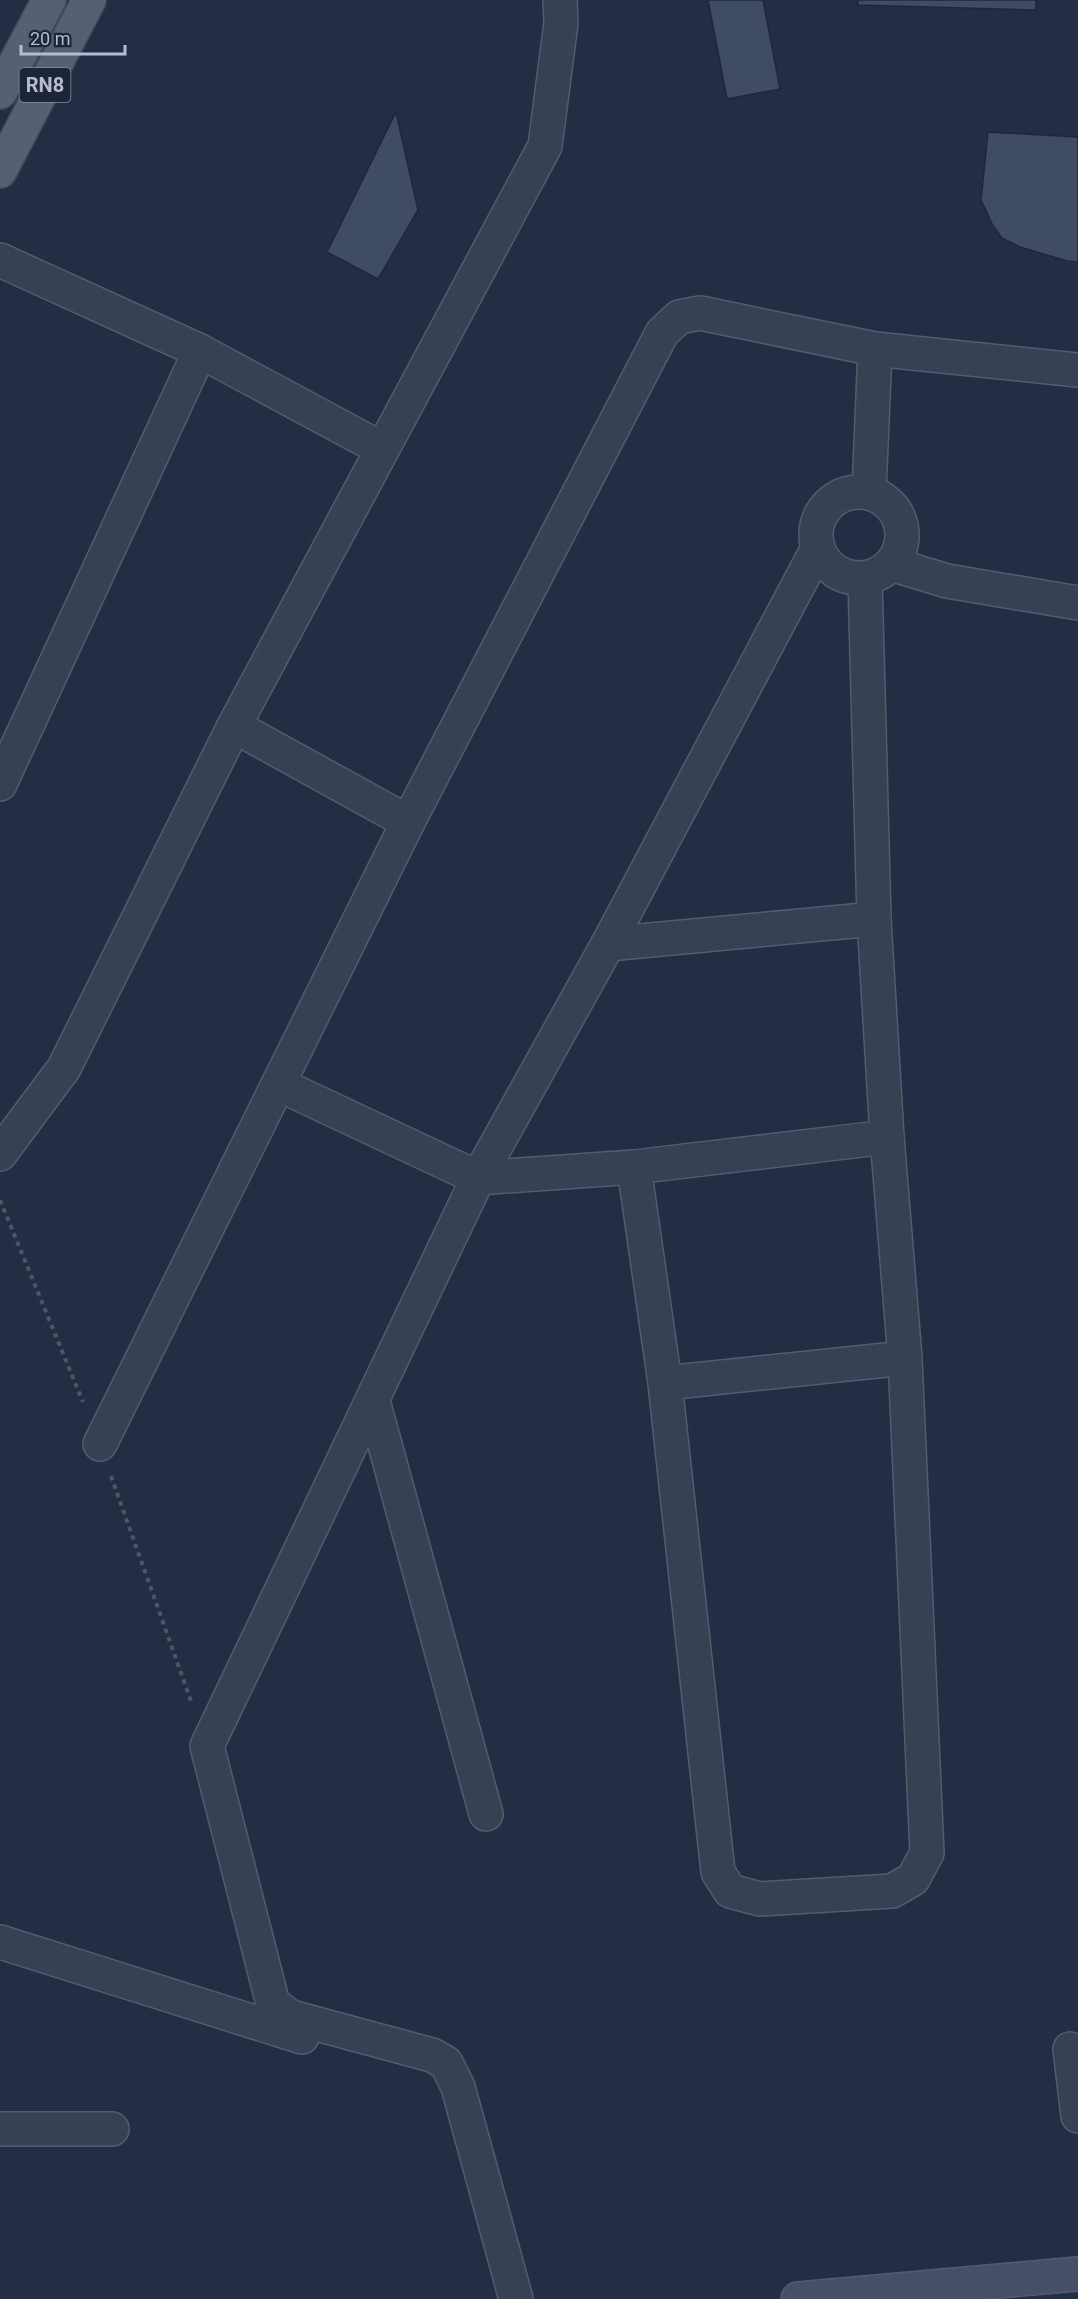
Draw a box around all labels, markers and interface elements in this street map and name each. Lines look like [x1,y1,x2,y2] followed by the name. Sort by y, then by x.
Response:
[21,18,124,56] scale bar
[30,28,70,49] text: 20 m
[20,68,70,102] road number: RN8

